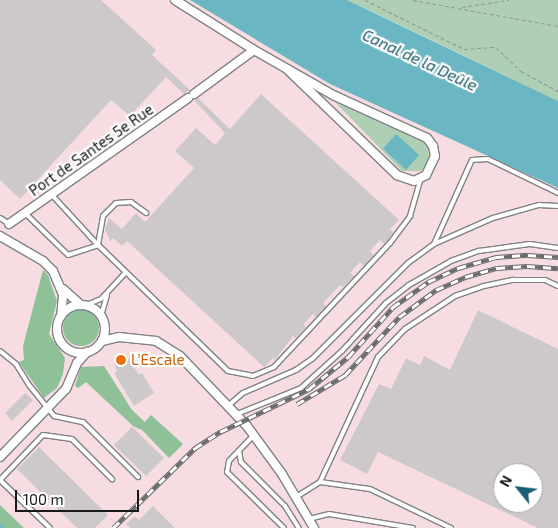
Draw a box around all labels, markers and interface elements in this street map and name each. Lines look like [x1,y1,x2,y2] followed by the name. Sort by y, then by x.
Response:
[359,25,481,95] water label: Canal de la Deûle
[25,100,157,200] street label: Port de Santes 5e Rue
[131,351,185,369] place label: L'Escale
[115,354,127,366] marker: L'Escale
[493,463,543,513] north arrow
[495,472,515,490] text: N
[18,480,141,512] scale bar
[23,490,64,508] text: 100 m

